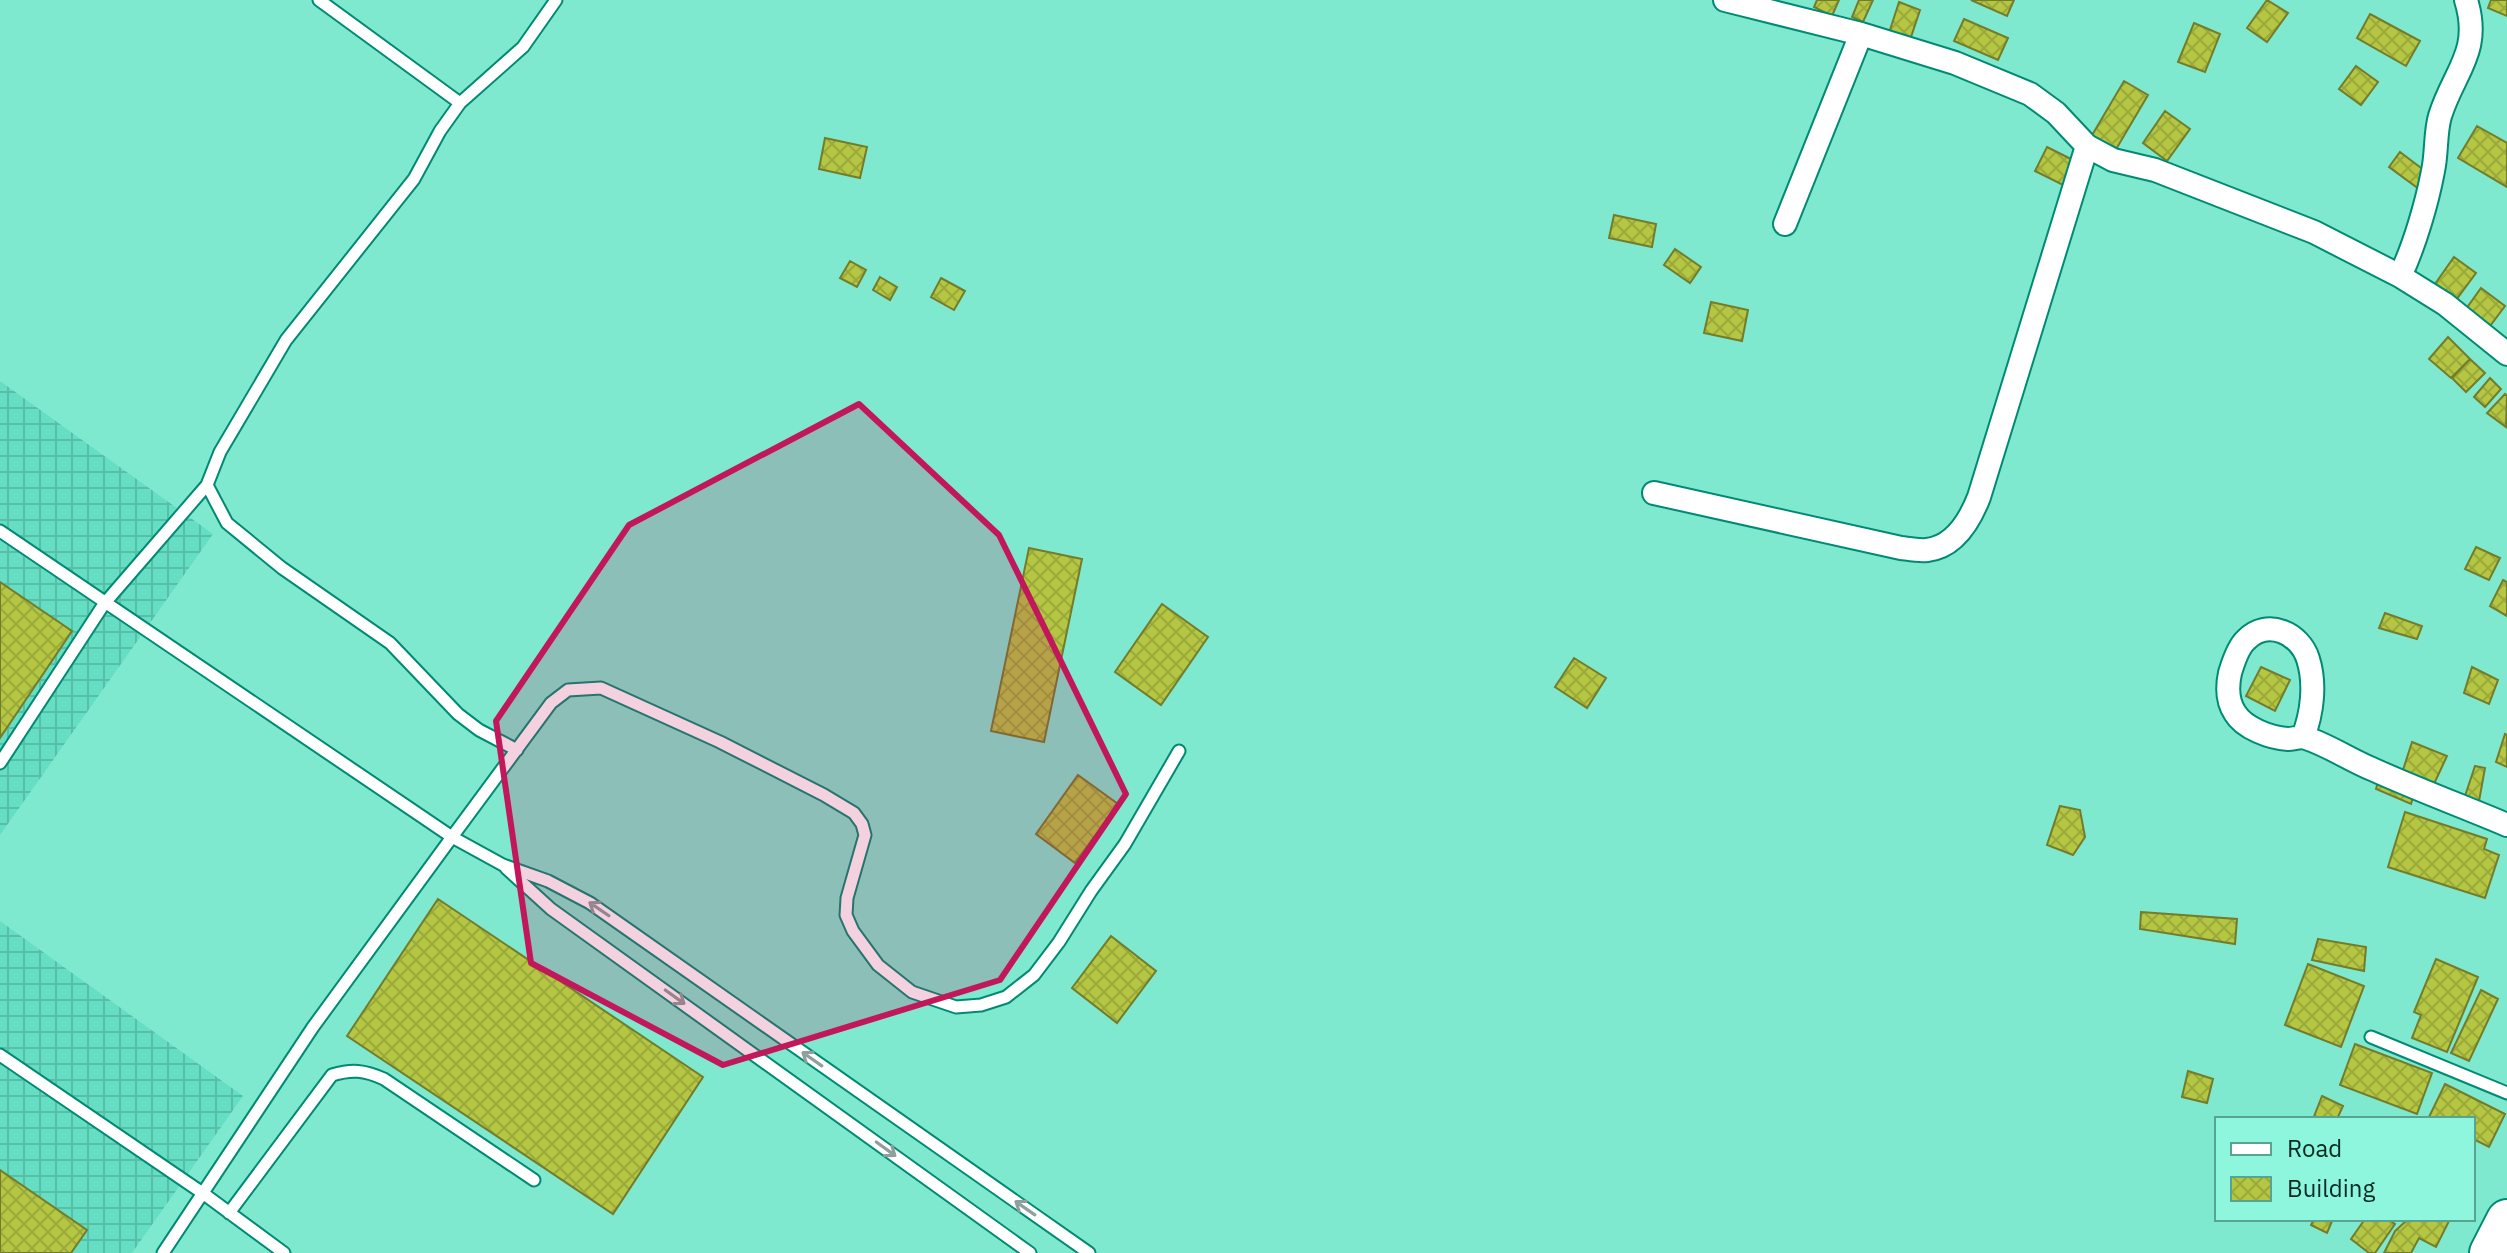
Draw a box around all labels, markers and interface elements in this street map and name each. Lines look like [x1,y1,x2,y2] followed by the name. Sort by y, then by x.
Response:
[589,901,611,917] one-way arrow
[664,989,685,1006] one-way arrow
[802,1051,824,1067] one-way arrow
[2215,1117,2475,1221] legend
[2287,1132,2342,1164] text: Road
[875,1141,896,1158] one-way arrow
[2287,1172,2375,1204] text: Building
[1015,1200,1036,1217] one-way arrow

